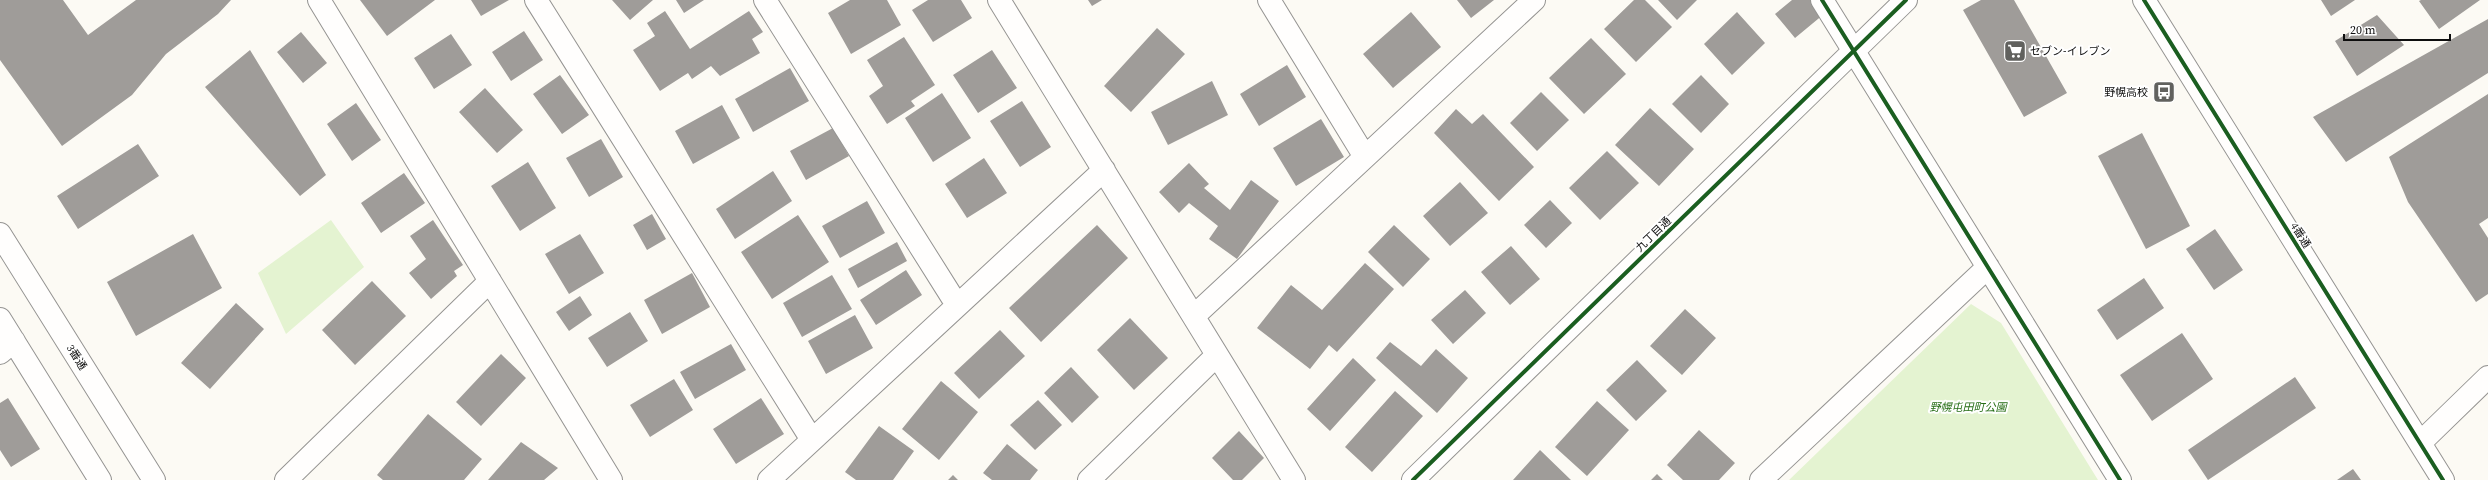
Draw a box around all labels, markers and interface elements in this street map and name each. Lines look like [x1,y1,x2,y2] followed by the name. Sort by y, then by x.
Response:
[2344,16,2450,42] scale bar
[2350,22,2376,38] text: 20 m
[2002,38,2028,64] supermarket icon: セブン-イレブン
[2030,44,2110,59] place label: セブン-イレブン
[2151,79,2177,105] bus stop icon: 野幌高校
[2104,85,2148,100] place label: 野幌高校
[1632,214,1674,255] street label: 九丁目通
[2287,220,2314,251] street label: 4番通
[63,342,90,373] street label: 3番通
[1930,400,2008,415] park label: 野幌屯田町公園

